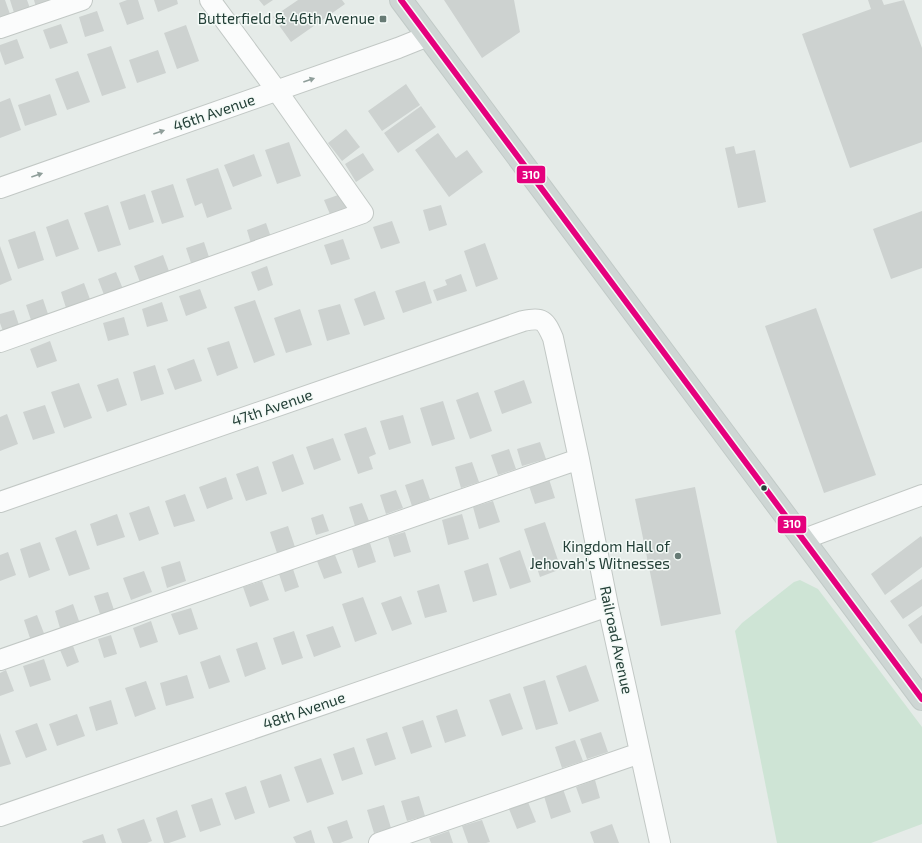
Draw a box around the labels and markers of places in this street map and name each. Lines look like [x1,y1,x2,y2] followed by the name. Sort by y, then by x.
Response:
[198,9,375,27] place label: Butterfield & 46th Avenue
[378,14,388,24] marker: Butterfield & 46th Avenue
[759,483,769,493] unlabelled marker
[530,537,670,572] place label: Kingdom Hall of Jehovah's Witnesses
[673,551,683,561] marker: Kingdom Hall of Jehovah's Witnesses

